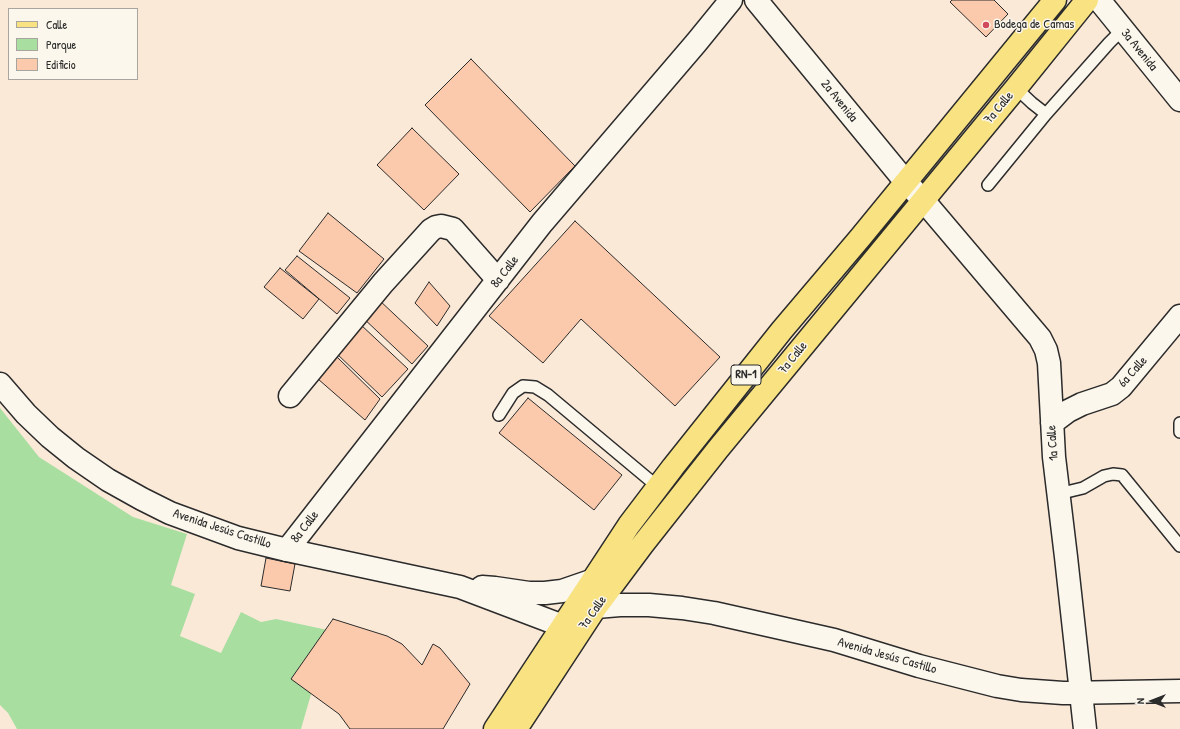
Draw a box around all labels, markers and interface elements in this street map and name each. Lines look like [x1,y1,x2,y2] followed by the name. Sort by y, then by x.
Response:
[8,8,138,80] legend
[46,16,67,33] text: Calle
[994,17,1074,33] place label: Bodega de Camas
[981,20,991,30] marker: Bodega de Camas
[1117,26,1161,74] street label: 3a Avenida
[46,36,76,53] text: Parque
[46,56,76,73] text: Edificio
[817,77,861,125] street label: 2a Avenida
[981,89,1017,127] street label: 7a Calle
[488,253,522,291] street label: 8a Calle
[775,339,811,377] street label: 7a Calle
[1115,353,1151,391] street label: 6a Calle
[731,365,761,385] road number: RN-1
[1044,425,1062,461] street label: 1a Calle
[171,506,273,552] street label: Avenida Jesús Castillo
[288,508,322,546] street label: 8a Calle
[576,593,610,633] street label: 7a Calle
[836,634,938,678] street label: Avenida Jesús Castillo
[1132,681,1172,721] north arrow
[1133,698,1147,704] text: N

